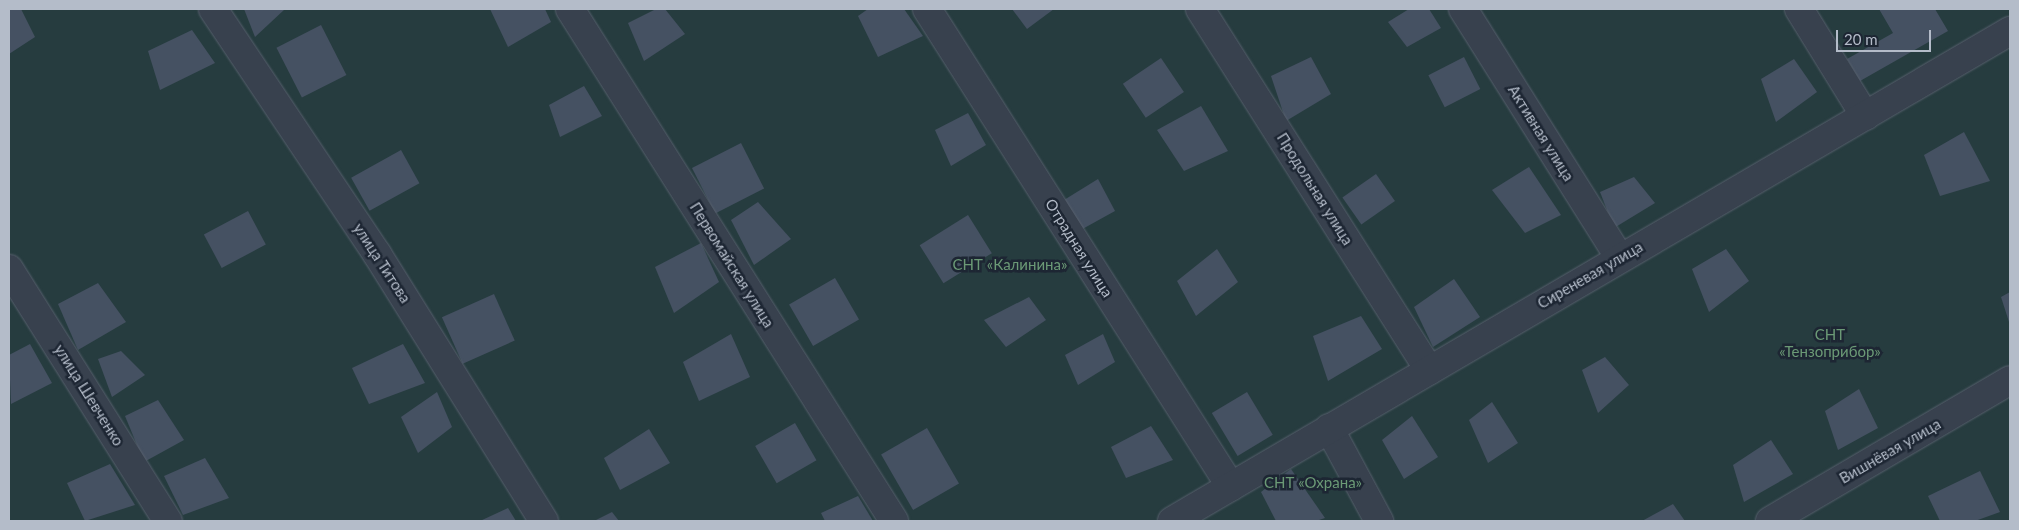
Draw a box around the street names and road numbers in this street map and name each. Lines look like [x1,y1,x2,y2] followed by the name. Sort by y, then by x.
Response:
[1504,82,1578,184] street label: Активная улица
[1273,130,1357,248] street label: Продольная улица
[1041,195,1117,301] street label: Отрадная улица
[686,199,778,331] street label: Первомайская улица
[350,220,414,306] street label: улица Титова
[1534,238,1646,312] street label: Сиреневая улица
[51,341,127,449] street label: улица Шевченко
[1836,415,1944,487] street label: Вишнёвая улица

